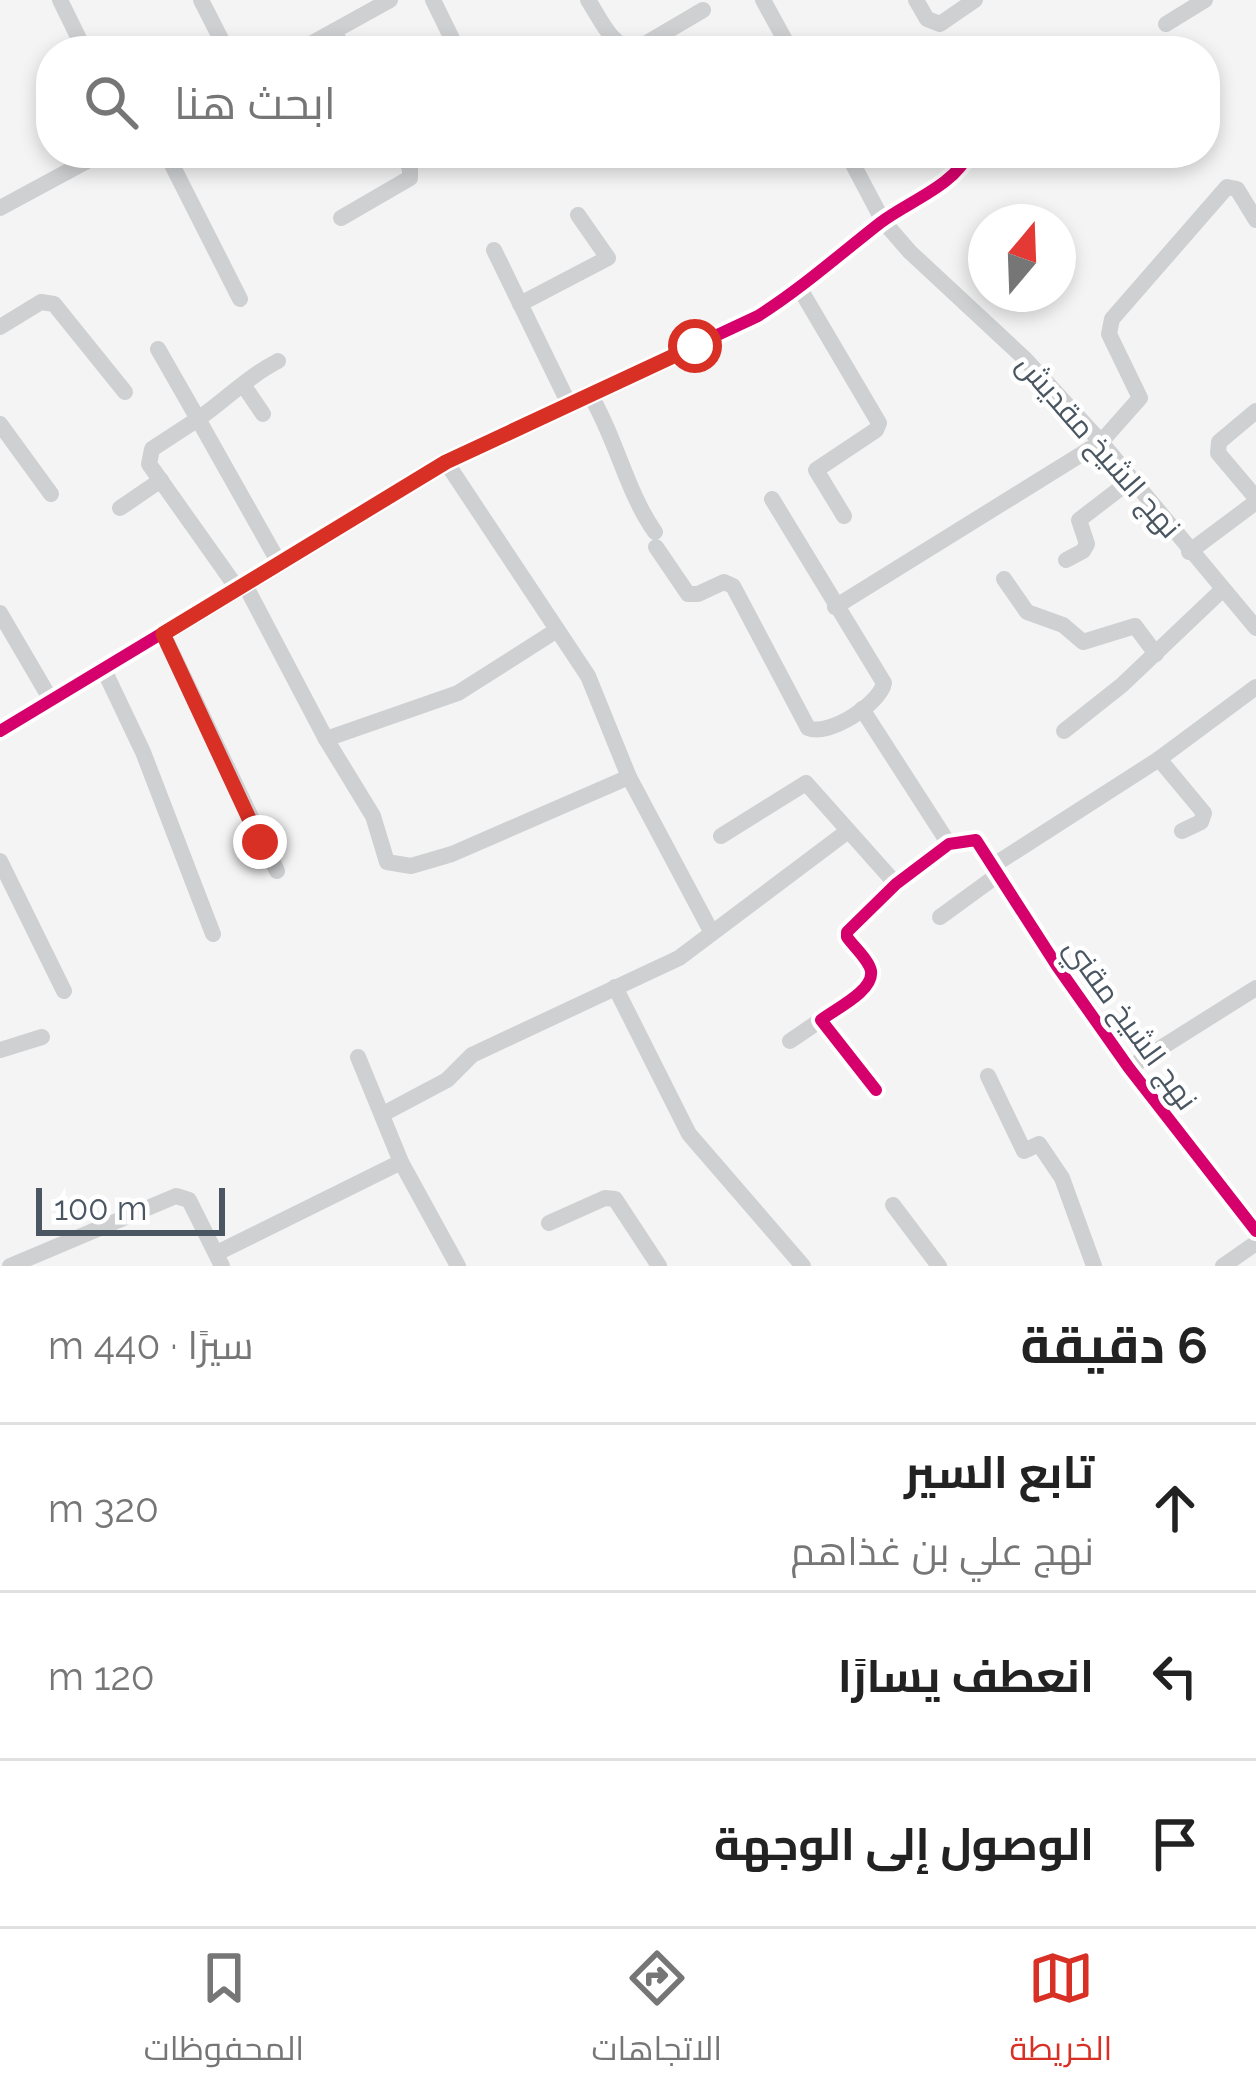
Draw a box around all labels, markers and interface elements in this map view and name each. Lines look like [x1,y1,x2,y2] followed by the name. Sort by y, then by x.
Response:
[36,36,1220,168] search box
[78,69,144,135] icon: search
[174,77,336,130] text: ابحث هنا
[968,204,1076,312] north arrow
[668,319,722,373] route start
[1008,347,1188,547] street label: نهج الشيخ مقديش
[233,815,287,869] route end
[1052,931,1205,1120] street label: نهج الشيخ مقني
[36,1182,225,1235] scale bar
[54,1189,147,1228] text: 100 m
[1021,1315,1208,1375] text: 6 دقيقة
[48,1322,253,1368] text: سيرًا · 440 m
[904,1446,1094,1499] text: تابع السير
[1142,1475,1208,1541] icon: ahead
[48,1485,159,1531] text: 320 m
[791,1528,1094,1574] text: نهج علي بن غذاهم
[1142,1643,1208,1709] icon: left
[838,1650,1094,1703] text: انعطف يسارًا
[48,1653,155,1699] text: 120 m
[1142,1811,1208,1877] icon: arrive
[714,1818,1094,1871] text: الوصول إلى الوجهة
[144,1945,304,2079] tab: المحفوظات
[592,1945,722,2079] tab: الاتجاهات
[1009,1945,1112,2079] tab: الخريطة

